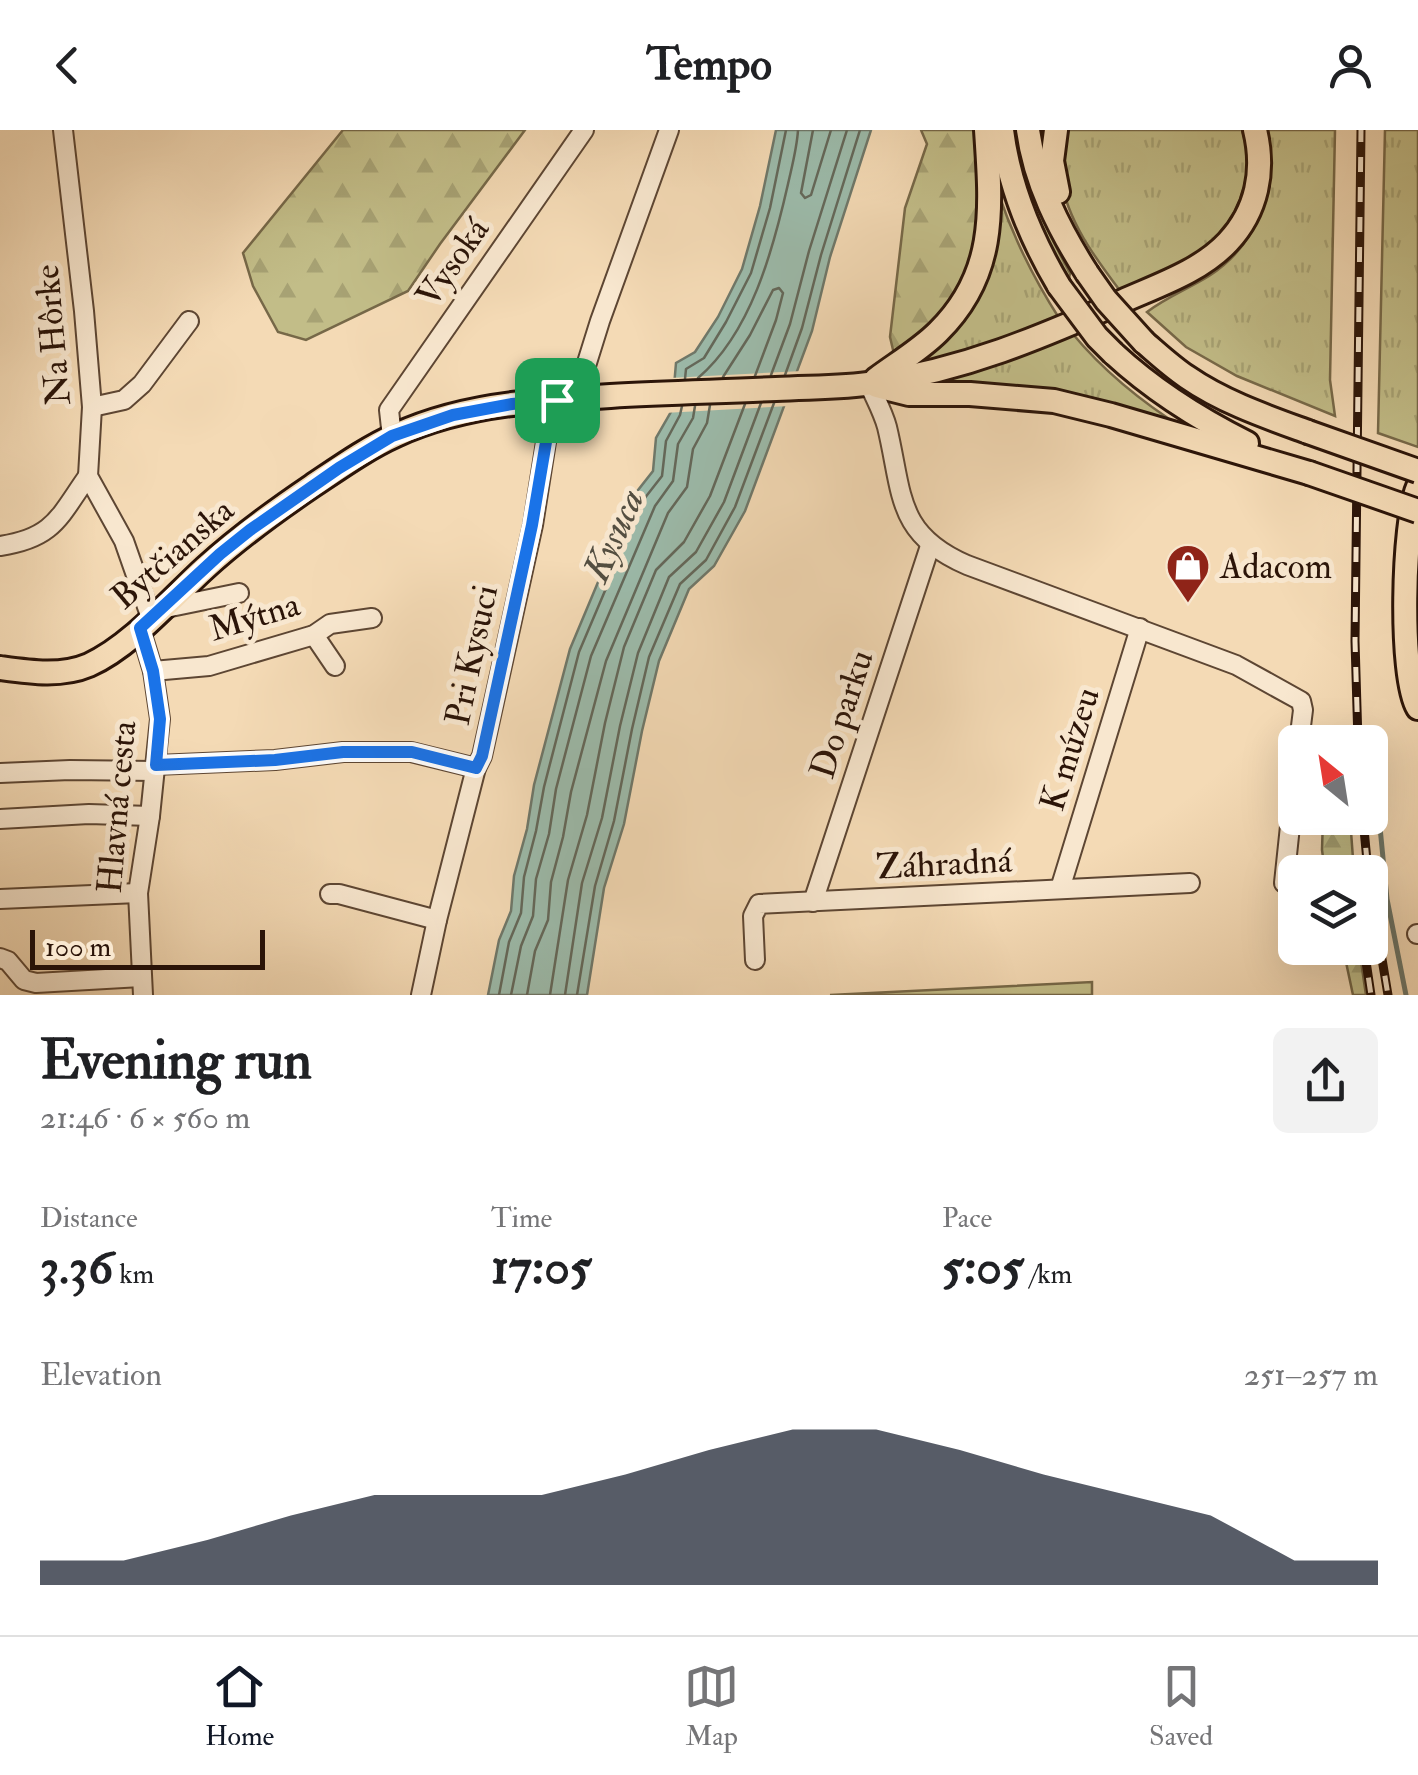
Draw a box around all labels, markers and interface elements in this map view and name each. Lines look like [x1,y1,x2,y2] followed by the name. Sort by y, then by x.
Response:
[646,37,772,93] text: Tempo
[40,38,95,93] icon: back
[1323,38,1378,93] icon: person
[407,209,499,315] street label: Vysoká
[25,263,81,407] street label: Na Hôrke
[515,358,600,443] pin
[530,373,585,428] icon: arrive
[572,482,655,591] water label: Kysuca
[102,488,243,619] street label: Bytčianska
[1165,543,1211,604] shop icon: Adacom
[1219,545,1332,589] place label: Adacom
[436,581,508,729] street label: Pri Kysuci
[204,582,305,651] street label: Mýtna
[801,645,883,784] street label: Do parku
[1030,682,1109,816] street label: K múzeu
[88,718,146,895] street label: Hlavná cesta
[1278,725,1388,835] north arrow
[1278,725,1388,965] map controls
[875,838,1014,890] street label: Záhradná
[1278,855,1388,965] button: layers
[30,925,265,970] scale bar
[45,930,111,965] text: 100 m
[40,1026,312,1095] text: Evening run
[1273,1028,1378,1133] button: share
[40,1098,250,1138] text: 21:46 · 6 × 560 m
[40,1201,138,1236] text: Distance
[491,1201,552,1236] text: Time
[942,1201,992,1236] text: Pace
[40,1236,113,1299] text: 3.36
[491,1236,592,1299] text: 17:05
[942,1236,1024,1299] text: 5:05
[113,1257,154,1292] text: km
[1024,1257,1072,1292] text: /km
[40,1355,162,1395] text: Elevation
[1244,1355,1378,1395] text: 251–257 m
[205,1659,274,1754] tab: Home
[684,1659,739,1754] tab: Map
[1149,1659,1213,1754] tab: Saved

